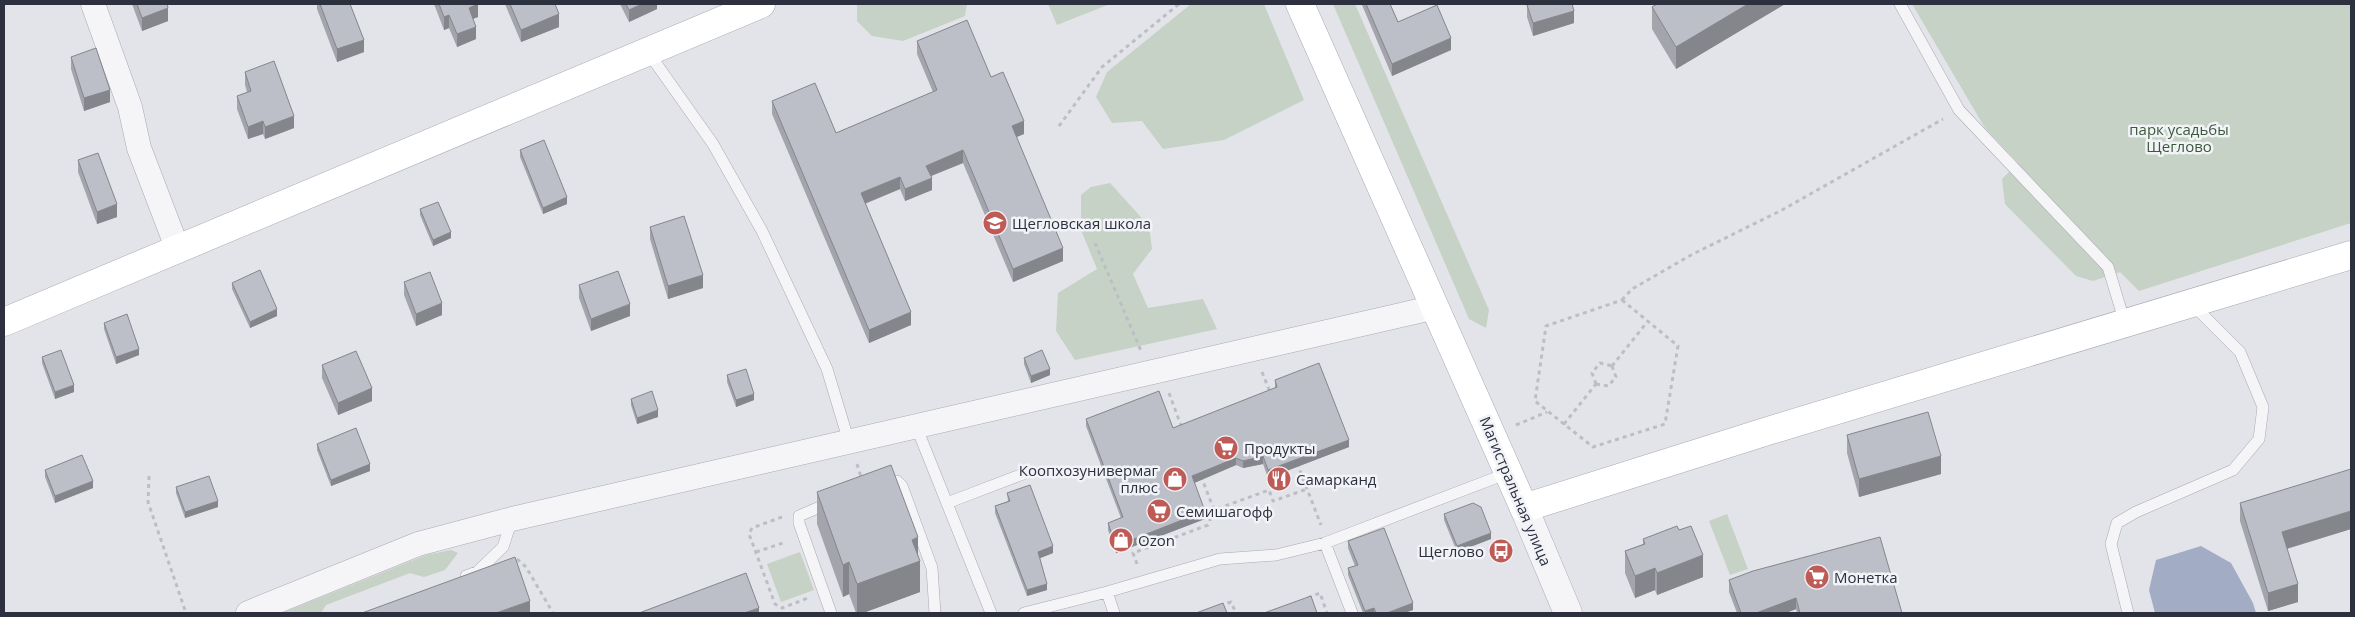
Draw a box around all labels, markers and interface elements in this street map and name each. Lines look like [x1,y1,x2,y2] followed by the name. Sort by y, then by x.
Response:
[2129,119,2229,156] park label: парк усадьбы Щеглово
[982,210,1008,236] school or university icon: Щегловская школа
[1012,213,1151,233] place label: Щегловская школа
[1475,413,1557,569] street label: Магистральная улица
[1213,435,1239,461] supermarket icon: Продукты
[1244,438,1316,458] place label: Продукты
[1019,460,1159,497] place label: Коопхозунивермаг плюс
[1162,466,1188,492] shop icon: Коопхозунивермаг плюс
[1266,466,1292,492] restaurant icon: Самарканд
[1296,469,1377,489] place label: Самарканд
[1146,498,1172,524] supermarket icon: Семишагофф
[1176,501,1273,521] place label: Семишагофф
[1108,527,1134,553] shop icon: Ozon
[1138,530,1175,550] place label: Ozon
[1488,538,1514,564] bus stop icon: Щеглово
[1418,541,1484,561] place label: Щеглово
[1804,564,1830,590] supermarket icon: Монетка
[1834,567,1898,587] place label: Монетка

